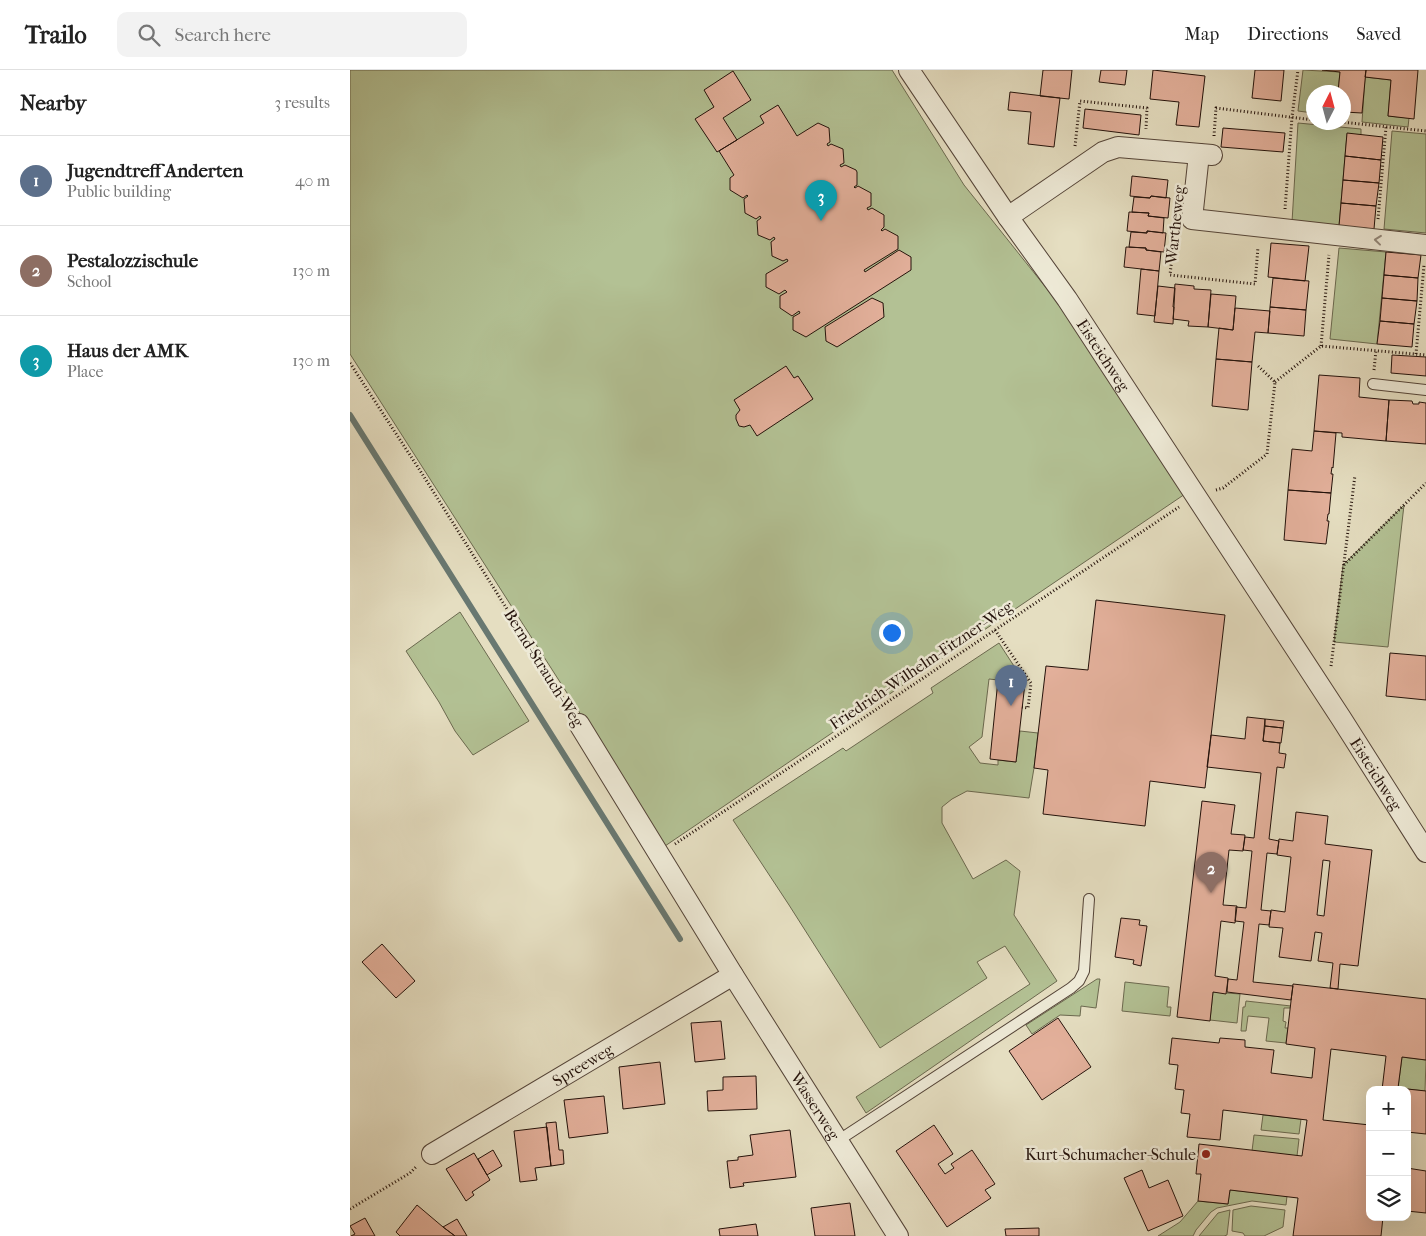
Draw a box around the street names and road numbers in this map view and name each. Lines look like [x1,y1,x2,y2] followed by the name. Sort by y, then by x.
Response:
[1161,184,1189,266] street label: Wartheweg
[1073,315,1134,395] street label: Eisteichweg
[826,596,1017,733] street label: Friedrich-Wilhelm-Fitzner-Weg
[500,605,588,731] street label: Bernd-Strauch-Weg
[1346,734,1407,814] street label: Eisteichweg
[549,1039,617,1090] street label: Spreeweg
[787,1067,844,1144] street label: Wasserweg

